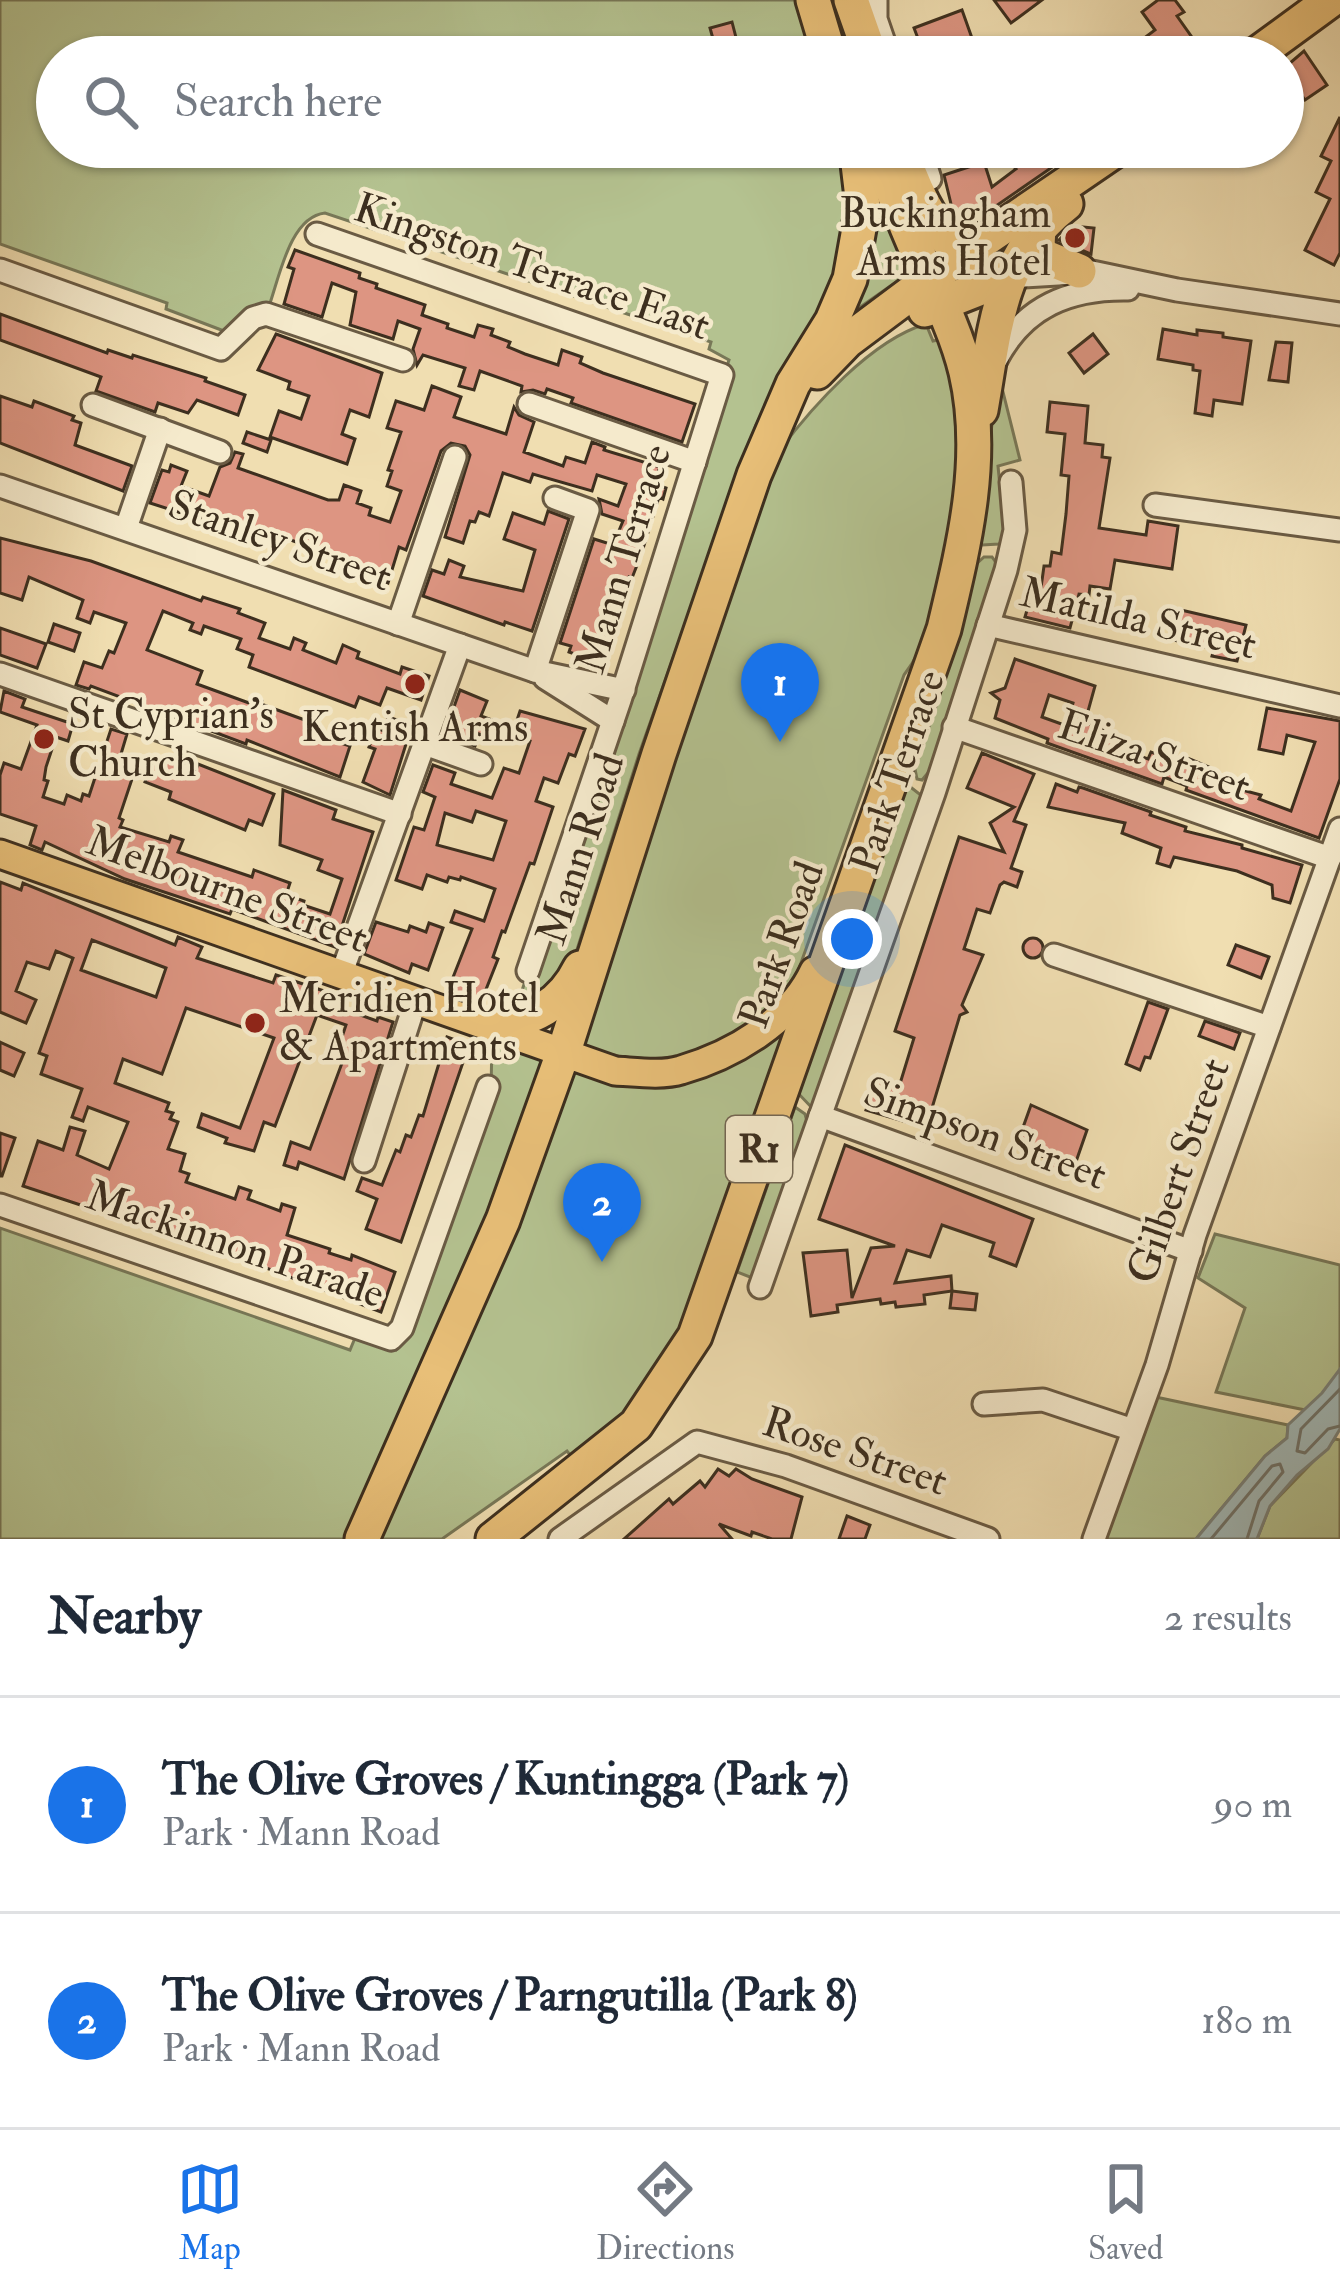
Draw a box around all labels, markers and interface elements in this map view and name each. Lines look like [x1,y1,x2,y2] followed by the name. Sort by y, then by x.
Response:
[36,36,1304,168] search box
[78,69,144,135] icon: search
[174,74,382,130] text: Search here
[348,182,716,352] street label: Kingston Terrace East
[839,188,1051,288] place label: Buckingham Arms Hotel
[1062,225,1088,251] marker: Buckingham Arms Hotel
[565,438,683,680] street label: Mann Terrace
[162,479,398,603] street label: Stanley Street
[1015,567,1261,671] street label: Matilda Street
[741,643,819,742] pin: 1
[839,663,957,881] street label: Park Terrace
[402,671,428,697] marker: Kentish Arms
[68,689,274,789] place label: St Cyprian's Church
[1051,699,1257,813] street label: Eliza Street
[301,702,529,754] place label: Kentish Arms
[31,726,57,752] marker: St Cyprian's Church
[526,747,636,951] street label: Mann Road
[79,815,375,965] street label: Melbourne Street
[728,854,836,1035] street label: Park Road
[822,909,882,969] your location
[279,973,539,1073] place label: Meridien Hotel & Apartments
[242,1010,268,1036] marker: Meridien Hotel & Apartments
[1116,1052,1242,1290] street label: Gilbert Street
[857,1066,1113,1202] street label: Simpson Street
[726,1116,792,1182] road number: R1
[563,1163,641,1262] pin: 2
[79,1170,391,1320] street label: Mackinnon Parade
[756,1396,954,1508] street label: Rose Street
[48,1585,201,1649] text: Nearby
[1164,1593,1292,1642] text: 2 results
[162,1752,849,1808] text: The Olive Groves / Kuntingga (Park 7)
[80,1780,94,1829] text: 1
[1214,1780,1292,1829] text: 90 m
[162,1808,441,1857] text: Park · Mann Road
[162,1968,858,2024] text: The Olive Groves / Parngutilla (Park 8)
[77,1996,97,2045] text: 2
[1201,1996,1292,2045] text: 180 m
[162,2024,441,2073] text: Park · Mann Road
[177,2156,243,2269] tab: Map
[596,2156,735,2269] tab: Directions
[1088,2156,1163,2269] tab: Saved

